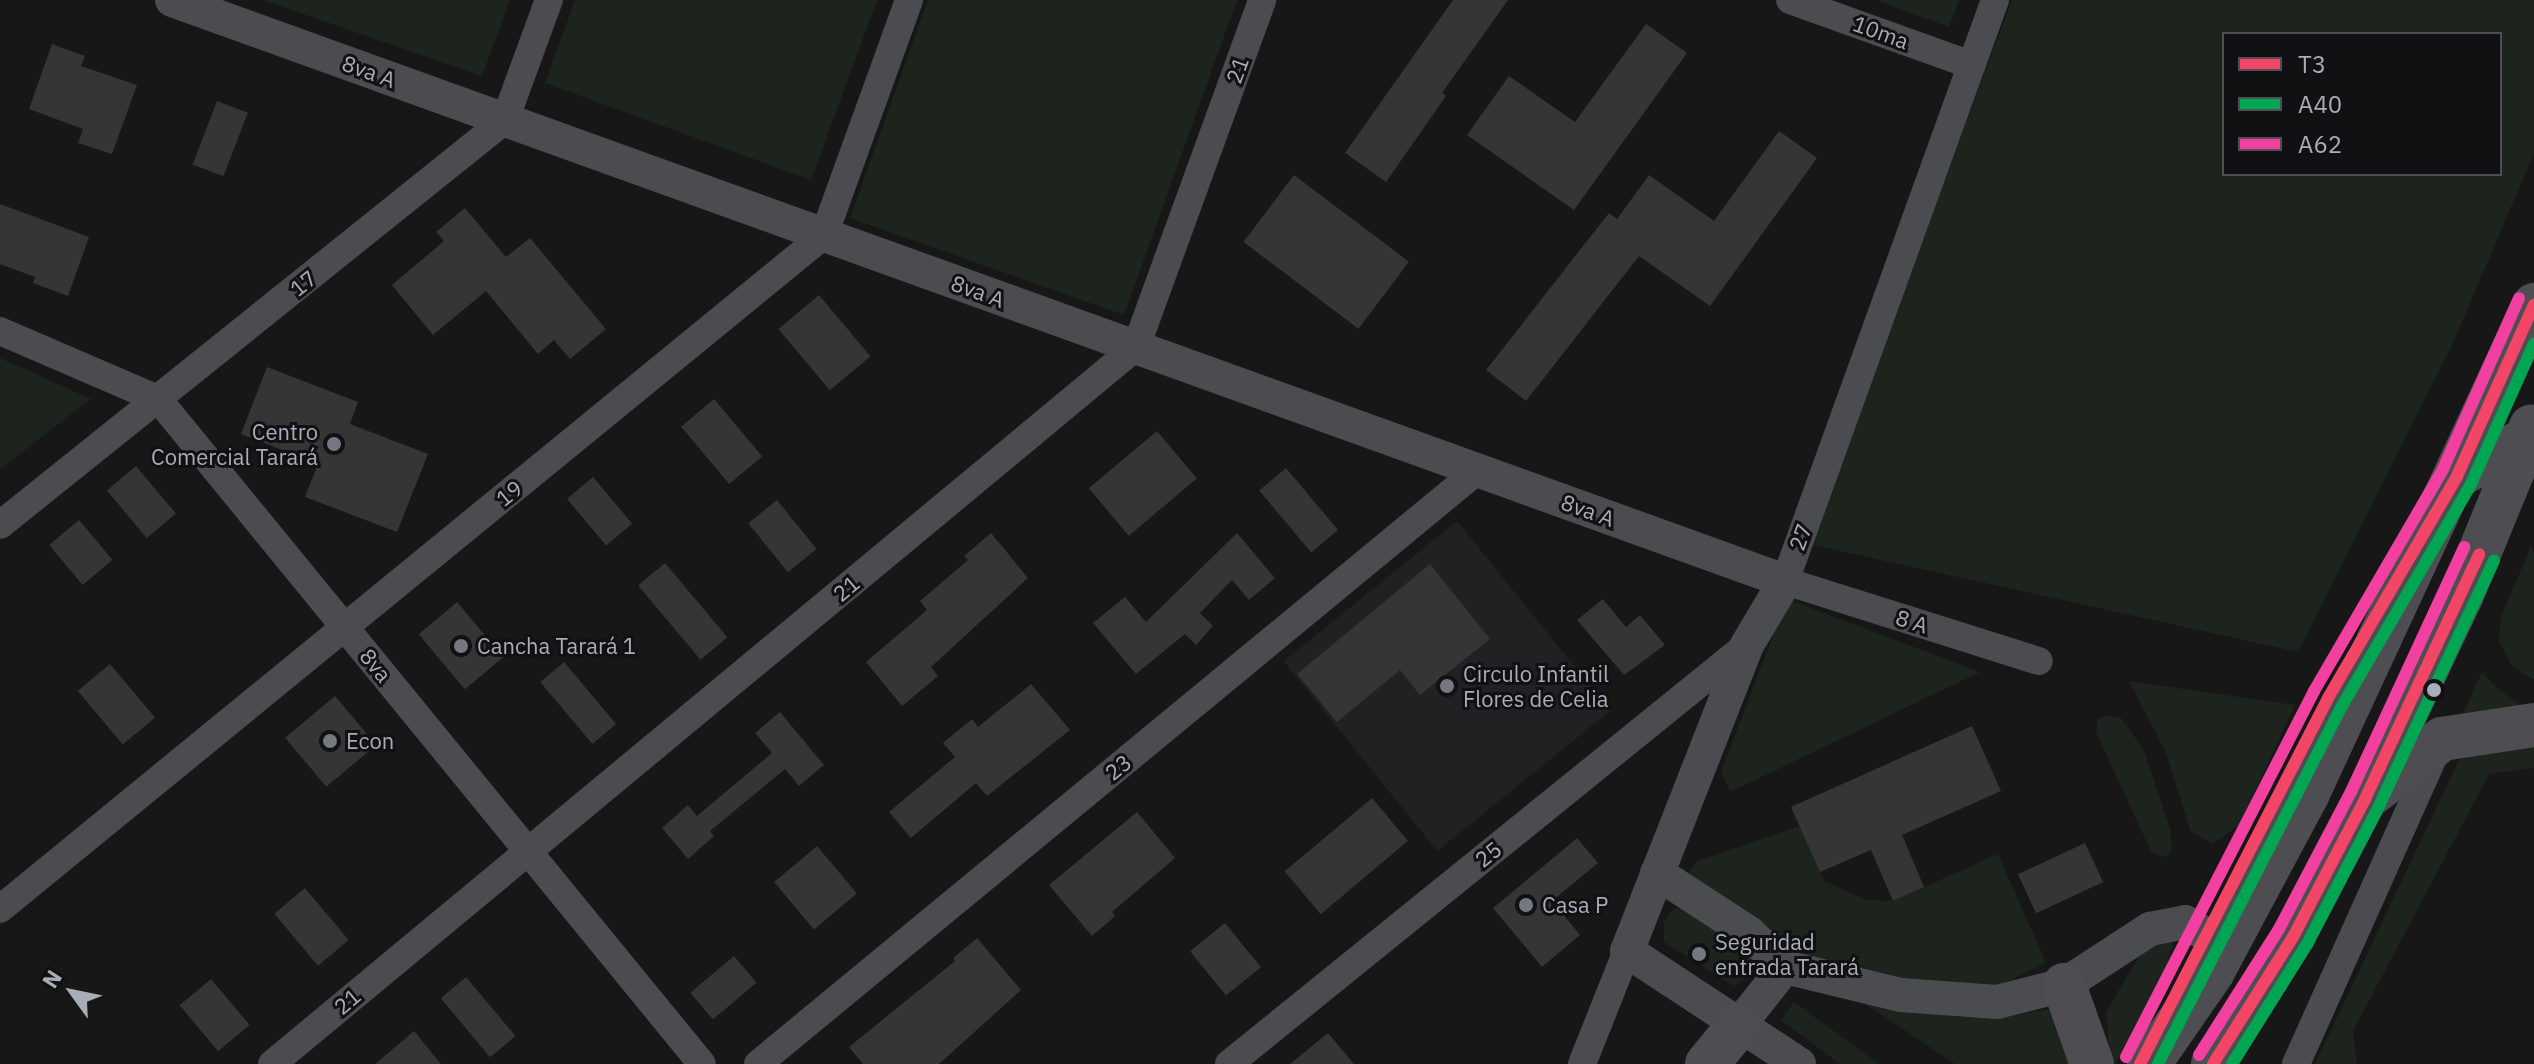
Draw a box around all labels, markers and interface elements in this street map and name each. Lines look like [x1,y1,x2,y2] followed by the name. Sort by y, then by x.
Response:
[1850,10,1912,54] street label: 10ma
[2222,32,2502,176] legend
[2298,48,2326,80] text: T3
[339,49,399,93] street label: 8va A
[1220,53,1254,87] street label: 21
[2298,88,2342,120] text: A40
[2298,128,2342,160] text: A62
[284,264,322,302] street label: 17
[948,269,1008,313] street label: 8va A
[151,418,318,470] place label: Centro Comercial Tarará
[325,435,343,453] marker: Centro Comercial Tarará
[490,474,528,512] street label: 19
[1558,488,1618,532] street label: 8va A
[1783,520,1817,554] street label: 27
[827,569,865,607] street label: 21
[1892,603,1932,639] street label: 8 A
[477,633,636,659] place label: Cancha Tarará 1
[452,637,470,655] marker: Cancha Tarará 1
[355,643,397,687] street label: 8va
[1463,660,1609,712] place label: Circulo Infantil Flores de Celia
[1438,677,1456,695] marker: Circulo Infantil Flores de Celia
[2426,682,2442,698] unlabelled marker
[346,728,394,754] place label: Econ
[321,732,339,750] marker: Econ
[1099,748,1137,786] street label: 23
[1469,835,1507,873] street label: 25
[1542,892,1608,918] place label: Casa P
[1517,896,1535,914] marker: Casa P
[1715,928,1859,980] place label: Seguridad entrada Tarará
[1690,945,1708,963] marker: Seguridad entrada Tarará
[32,952,112,1032] north arrow
[35,964,68,993] text: N
[328,982,366,1020] street label: 21

